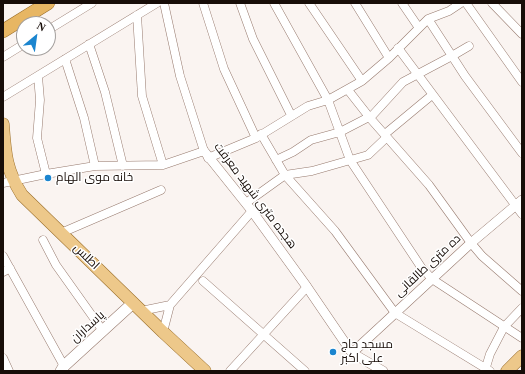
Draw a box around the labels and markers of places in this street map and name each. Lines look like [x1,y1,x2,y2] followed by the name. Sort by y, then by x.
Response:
[56,171,133,185] place label: خانه موی الهام
[43,173,53,183] marker: خانه موی الهام
[341,338,393,366] place label: مسجد حاج علی اکبر
[328,347,338,357] marker: مسجد حاج علی اکبر

